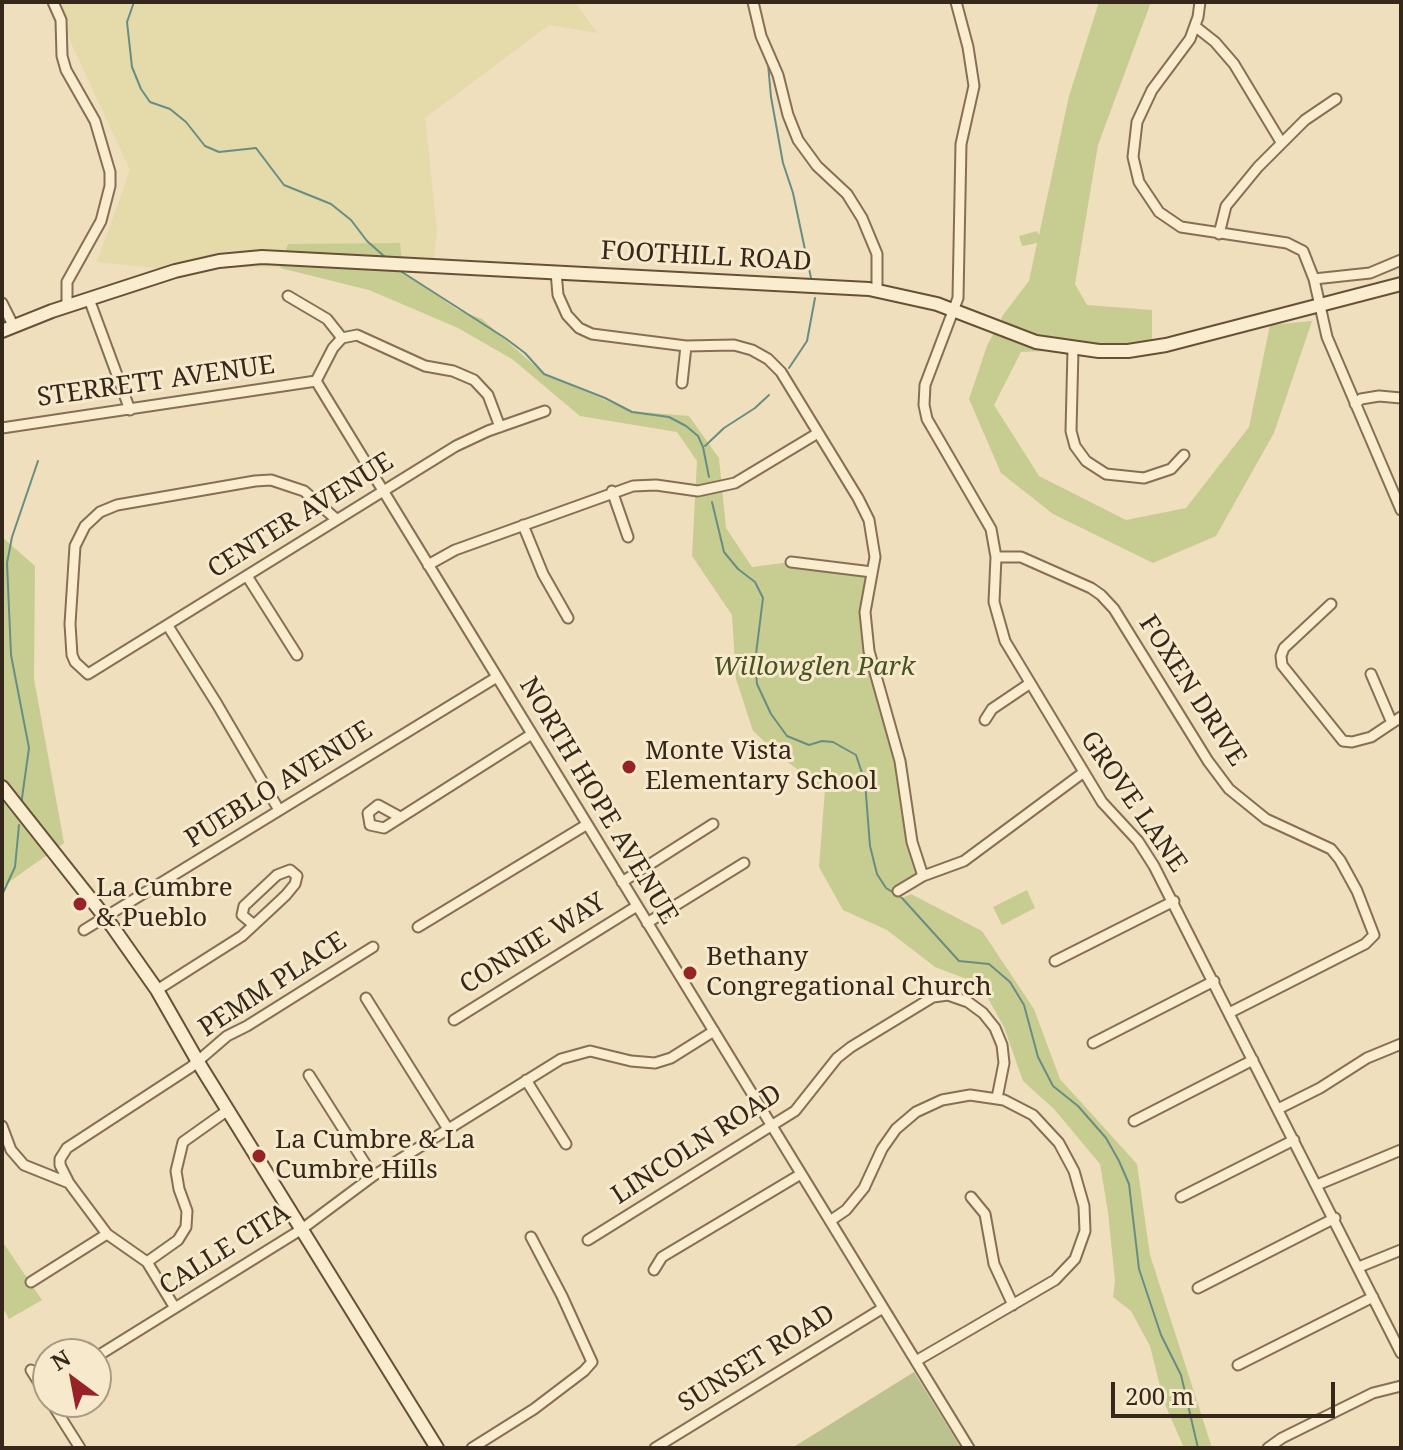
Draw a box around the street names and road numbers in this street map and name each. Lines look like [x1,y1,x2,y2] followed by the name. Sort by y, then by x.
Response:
[600,236,812,278] street label: FOOTHILL ROAD
[35,350,277,414] street label: STERRETT AVENUE
[203,446,399,586] street label: CENTER AVENUE
[1132,610,1252,772] street label: FOXEN DRIVE
[512,672,684,930] street label: NORTH HOPE AVENUE
[180,715,378,855] street label: PUEBLO AVENUE
[1073,725,1193,879] street label: GROVE LANE
[455,887,611,1001] street label: CONNIE WAY
[194,926,352,1044] street label: PEMM PLACE
[606,1078,788,1212] street label: LINCOLN ROAD
[154,1198,296,1302] street label: CALLE CITA
[673,1299,841,1419] street label: SUNSET ROAD

